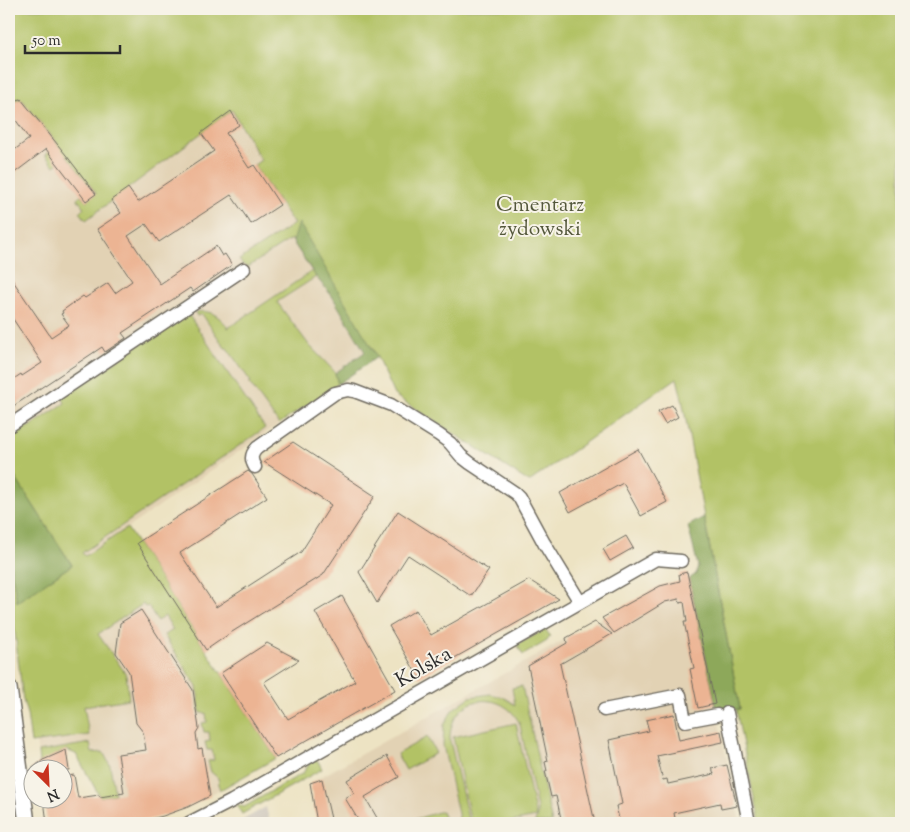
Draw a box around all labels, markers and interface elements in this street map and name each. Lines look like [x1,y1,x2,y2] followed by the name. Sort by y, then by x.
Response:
[25,22,120,54] scale bar
[31,31,61,52] text: 50 m
[496,191,584,245] park label: Cmentarz żydowski
[390,640,458,696] street label: Kolska
[22,760,72,810] north arrow
[43,783,62,805] text: N

